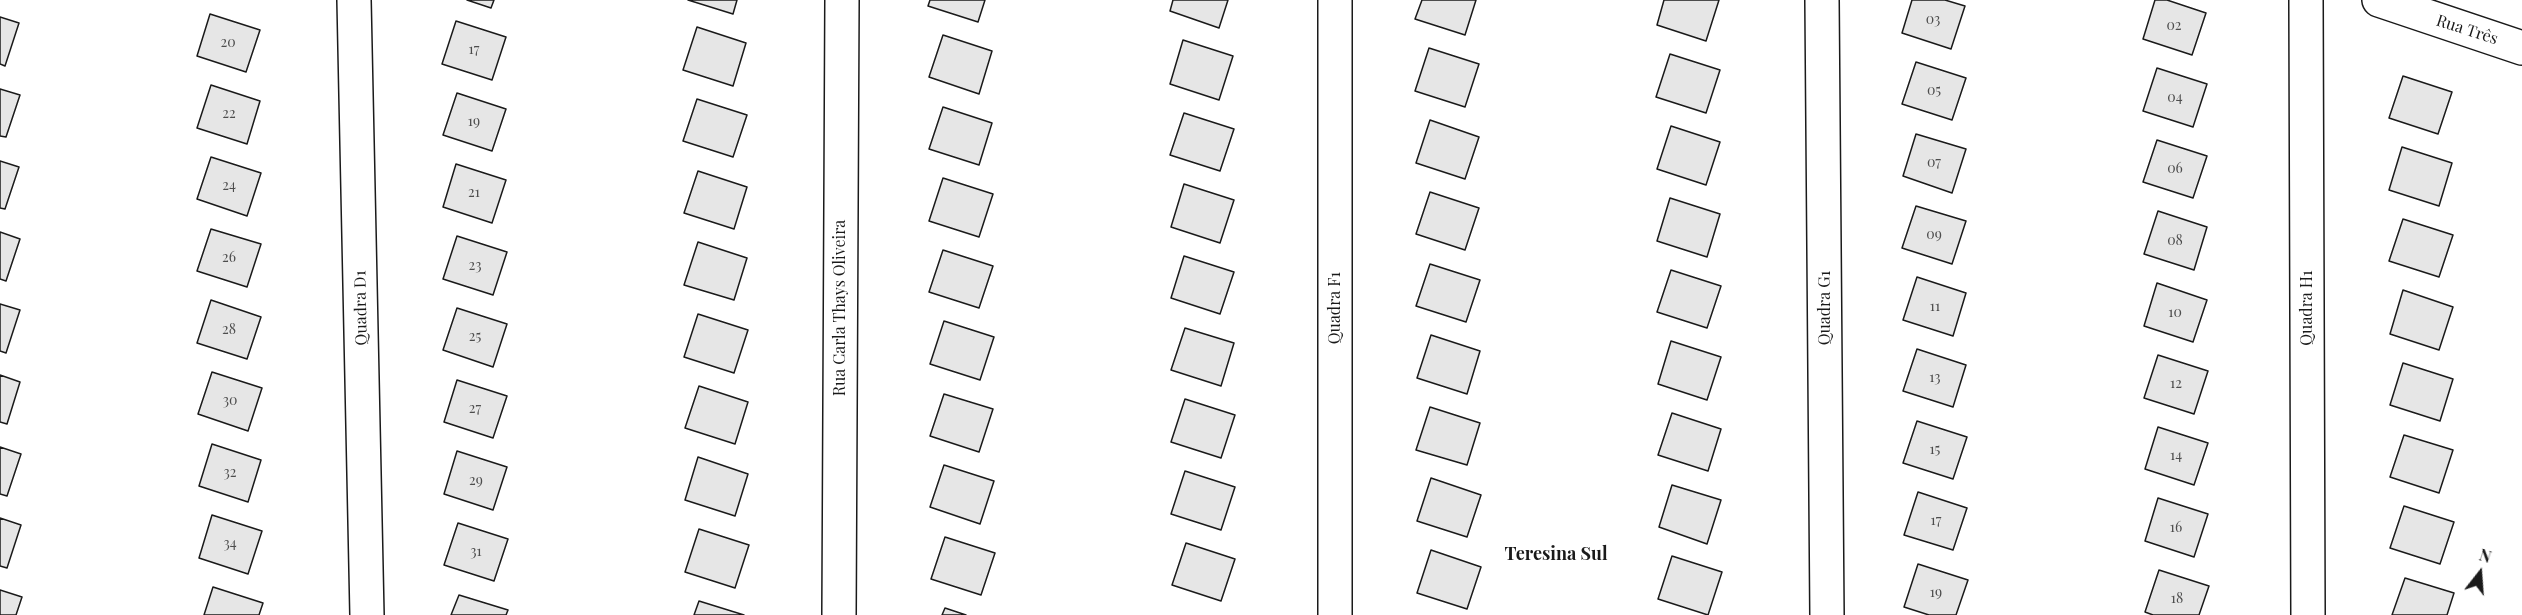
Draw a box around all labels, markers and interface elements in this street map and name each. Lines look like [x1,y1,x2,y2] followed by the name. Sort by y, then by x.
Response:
[2434,11,2500,49] street label: Rua Três
[1926,12,1940,28] house number: 03
[2166,18,2182,34] house number: 02
[220,35,236,51] house number: 20
[469,42,479,58] house number: 17
[1927,83,1941,99] house number: 05
[2167,90,2183,106] house number: 04
[222,106,236,122] house number: 22
[468,114,480,130] house number: 19
[1927,155,1941,171] house number: 07
[2167,161,2183,177] house number: 06
[222,178,236,194] house number: 24
[468,185,480,201] house number: 21
[830,220,850,396] street label: Rua Carla Thays Oliveira
[1926,227,1942,243] house number: 09
[2167,233,2183,249] house number: 08
[222,250,236,266] house number: 26
[468,258,482,274] house number: 23
[351,270,371,346] street label: Quadra D1
[2297,270,2317,346] street label: Quadra H1
[1815,271,1835,345] street label: Quadra G1
[1325,272,1345,344] street label: Quadra F1
[1930,299,1940,315] house number: 11
[2168,305,2182,321] house number: 10
[222,322,236,338] house number: 28
[469,329,481,345] house number: 25
[1929,370,1941,386] house number: 13
[2170,376,2182,392] house number: 12
[223,393,237,409] house number: 30
[469,401,481,417] house number: 27
[1930,442,1940,458] house number: 15
[2170,448,2182,464] house number: 14
[223,465,237,481] house number: 32
[469,473,483,489] house number: 29
[1931,513,1941,529] house number: 17
[2170,520,2182,536] house number: 16
[223,536,237,552] house number: 34
[1504,543,1608,565] district label: Teresina Sul
[2450,543,2510,603] north arrow
[470,544,482,560] house number: 31
[2477,544,2494,567] text: N
[1930,585,1942,601] house number: 19
[2171,591,2183,607] house number: 18

